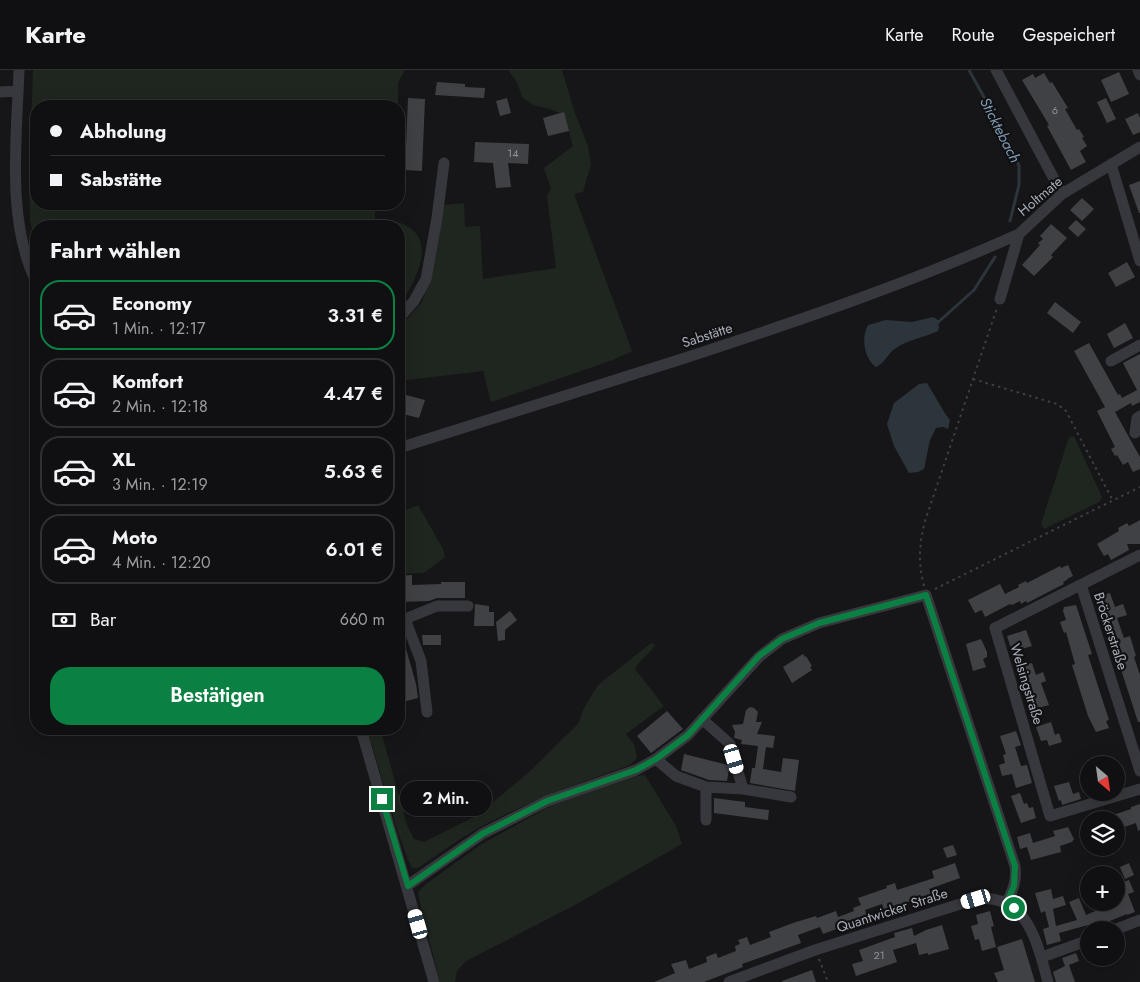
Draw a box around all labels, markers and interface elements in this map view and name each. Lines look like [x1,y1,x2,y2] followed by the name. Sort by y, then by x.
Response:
[25,17,86,52] text: Karte
[885,22,924,48] text: Karte
[952,22,994,48] text: Route
[1022,22,1115,48] text: Gespeichert
[974,93,1026,167] water label: Sticktebach
[1052,102,1058,118] house number: 6
[80,118,166,145] text: Abholung
[507,145,519,161] house number: 14
[80,166,162,193] text: Sabstätte
[1013,171,1067,221] street label: Holtmate
[50,234,181,266] text: Fahrt wählen
[112,290,192,317] text: Economy
[52,293,97,338] icon: car
[328,302,383,329] text: 3.31 €
[112,317,205,340] text: 1 Min. · 12:17
[679,317,735,353] street label: Sabstätte
[112,368,183,395] text: Komfort
[52,371,97,416] icon: car
[323,380,383,407] text: 4.47 €
[112,395,208,418] text: 2 Min. · 12:18
[112,446,135,473] text: XL
[52,449,97,494] icon: car
[324,458,383,485] text: 5.63 €
[112,473,208,496] text: 3 Min. · 12:19
[112,524,157,551] text: Moto
[52,527,97,572] icon: car
[326,536,383,563] text: 6.01 €
[112,551,211,574] text: 4 Min. · 12:20
[1089,590,1133,672] street label: Bröckerstraße
[50,606,78,634] icon: cash
[90,606,116,633] text: Bar
[340,608,385,631] text: 660 m
[1005,641,1049,727] street label: Welsingstraße
[50,667,385,725] button: Bestätigen
[722,742,745,776] car
[1080,756,1125,801] north arrow
[1080,756,1125,966] map controls
[400,782,492,816] callout: 2 Min.
[422,787,470,810] text: 2 Min.
[371,788,393,810] route end
[1080,811,1125,856] button: layers
[1080,866,1125,911] button: +
[834,883,950,937] street label: Quantwicker Straße
[959,887,992,911] car
[1003,897,1025,919] route start
[406,908,429,940] car
[1080,921,1125,966] button: −
[873,947,885,963] house number: 21

